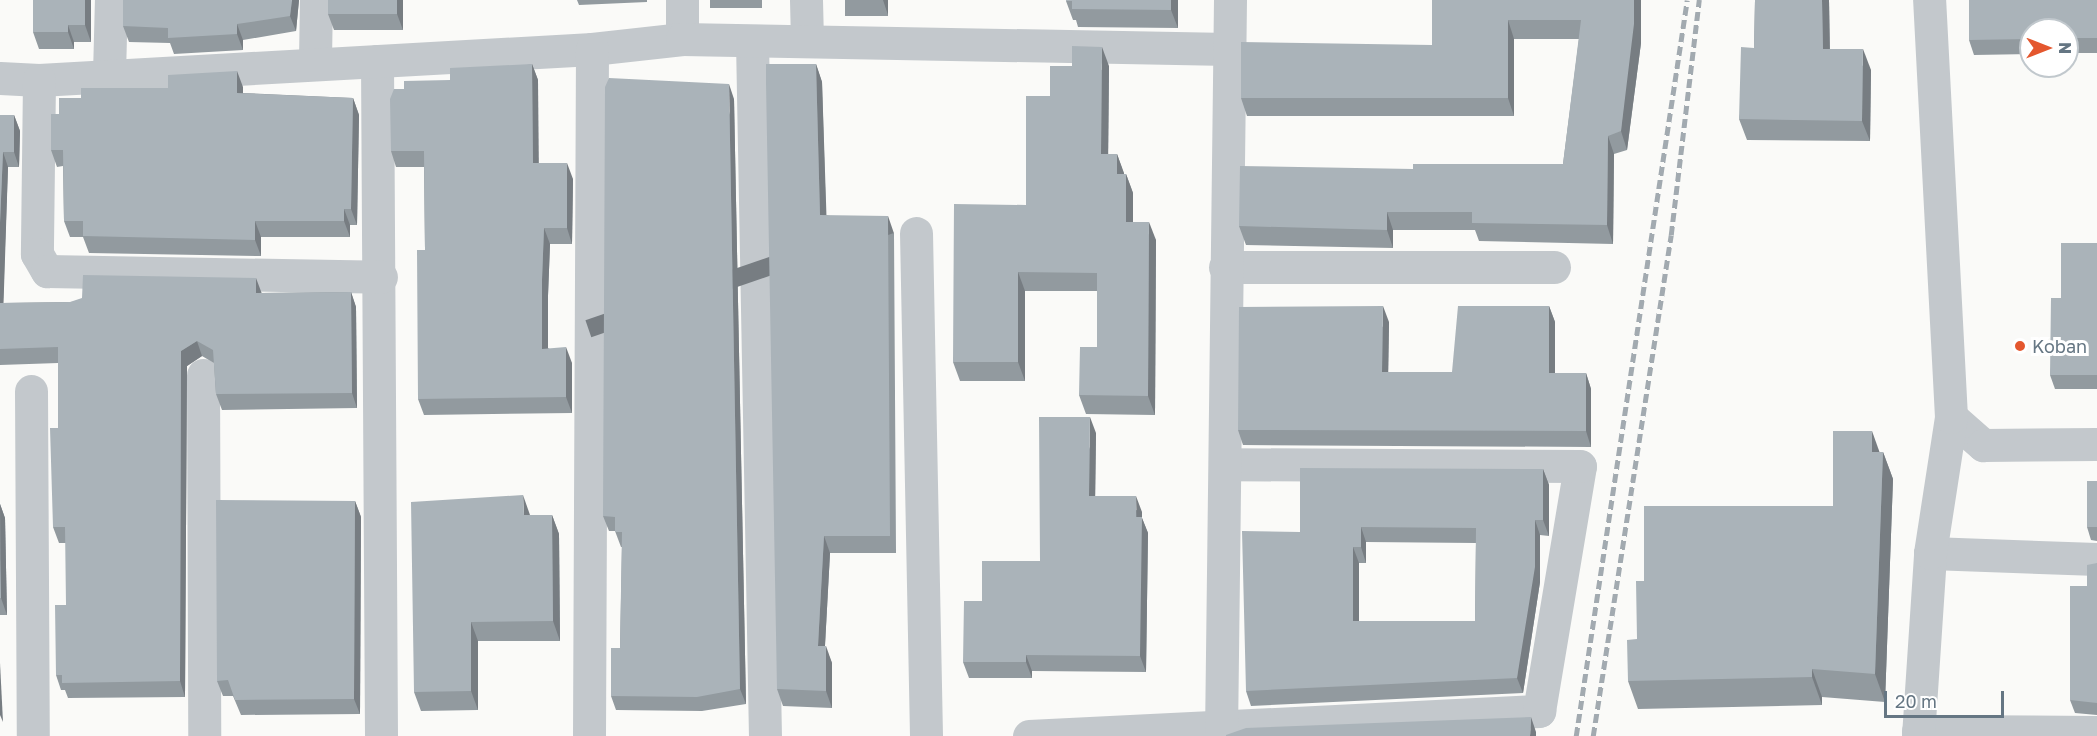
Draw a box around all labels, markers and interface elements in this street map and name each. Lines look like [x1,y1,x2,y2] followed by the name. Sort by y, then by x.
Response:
[2019,18,2079,78] north arrow
[2055,42,2075,54] text: N
[2032,335,2087,357] place label: Koban
[2013,339,2027,353] marker: Koban
[1887,679,2007,717] scale bar
[1895,690,1937,712] text: 20 m

